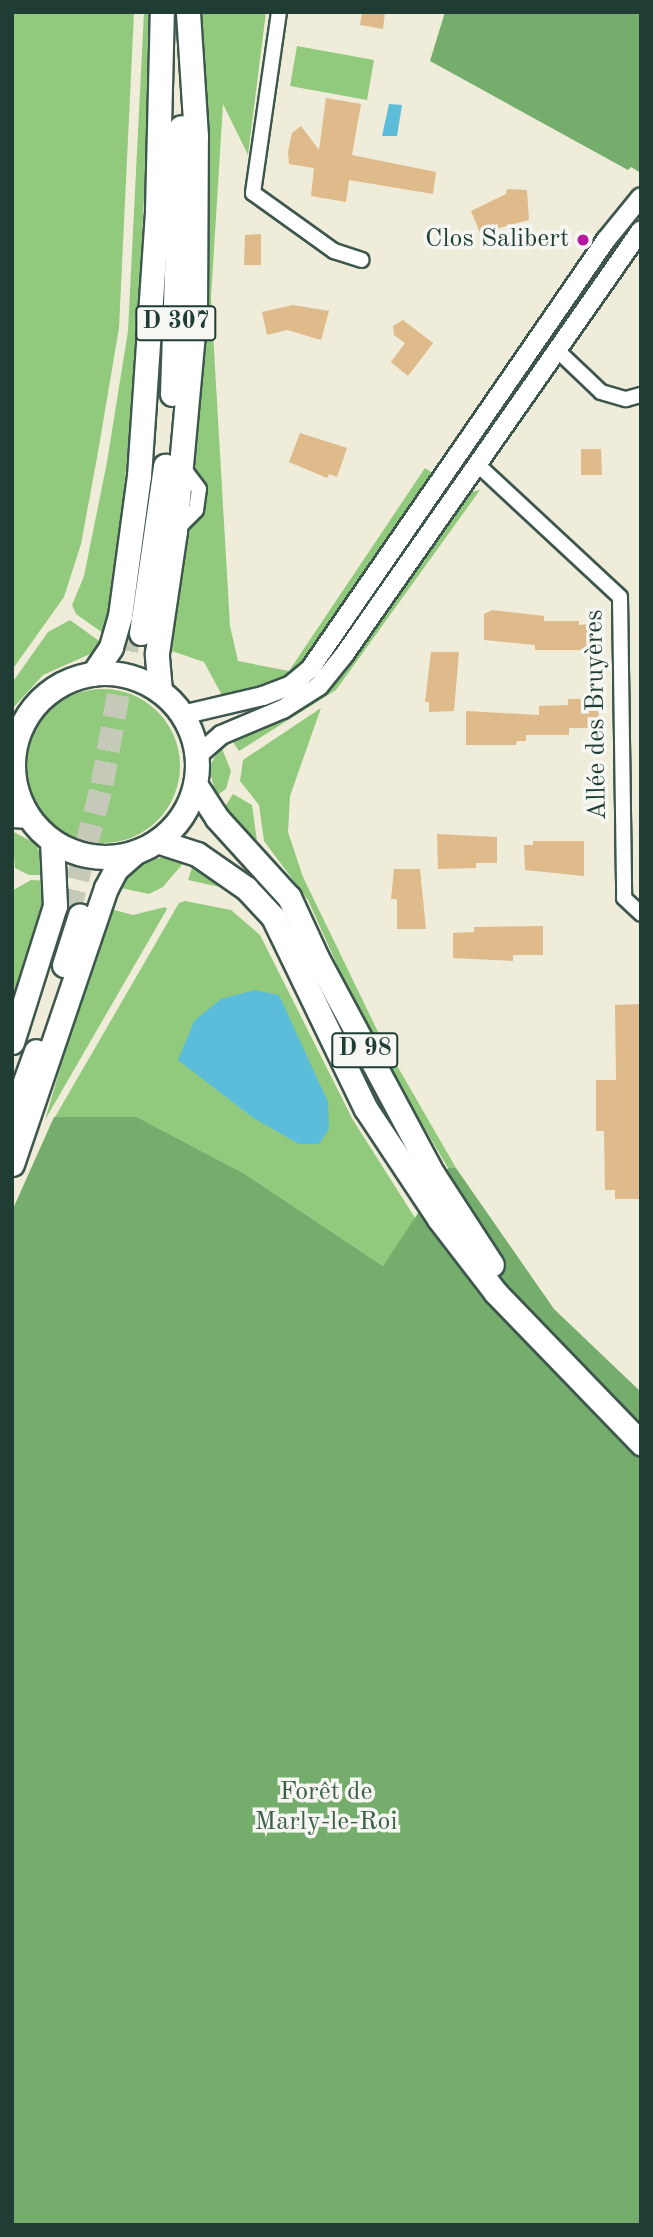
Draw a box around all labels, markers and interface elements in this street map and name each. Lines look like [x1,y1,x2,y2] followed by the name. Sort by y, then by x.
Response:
[425,224,569,256] place label: Clos Salibert
[575,232,591,248] marker: Clos Salibert
[134,302,218,344] road number: D 307
[580,609,614,821] street label: Allée des Bruyères
[330,1030,400,1070] road number: D 98
[255,1777,397,1839] park label: Forêt de Marly-le-Roi

